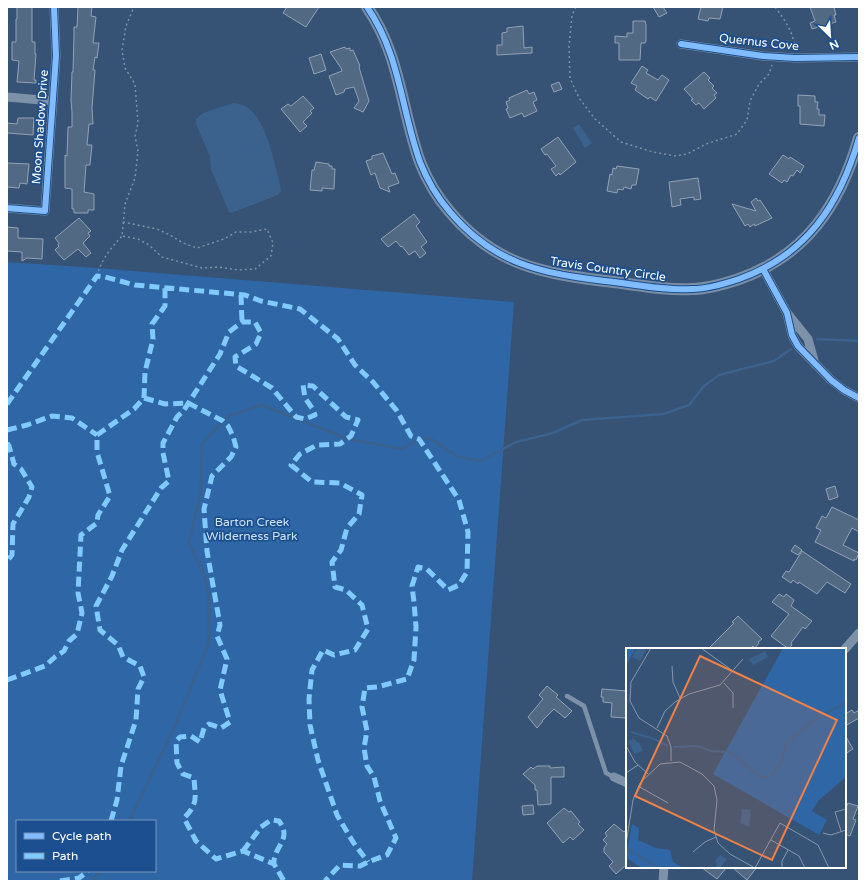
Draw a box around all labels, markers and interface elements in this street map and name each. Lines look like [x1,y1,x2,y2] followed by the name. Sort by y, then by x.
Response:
[810,16,850,56] north arrow
[718,31,800,53] street label: Quernus Cove
[827,37,841,52] text: N
[29,69,51,185] street label: Moon Shadow Drive
[549,254,667,284] street label: Travis Country Circle
[206,515,298,543] park label: Barton Creek Wilderness Park
[626,648,846,868] inset map
[16,820,156,872] legend
[52,829,111,843] text: Cycle path
[52,849,78,863] text: Path

